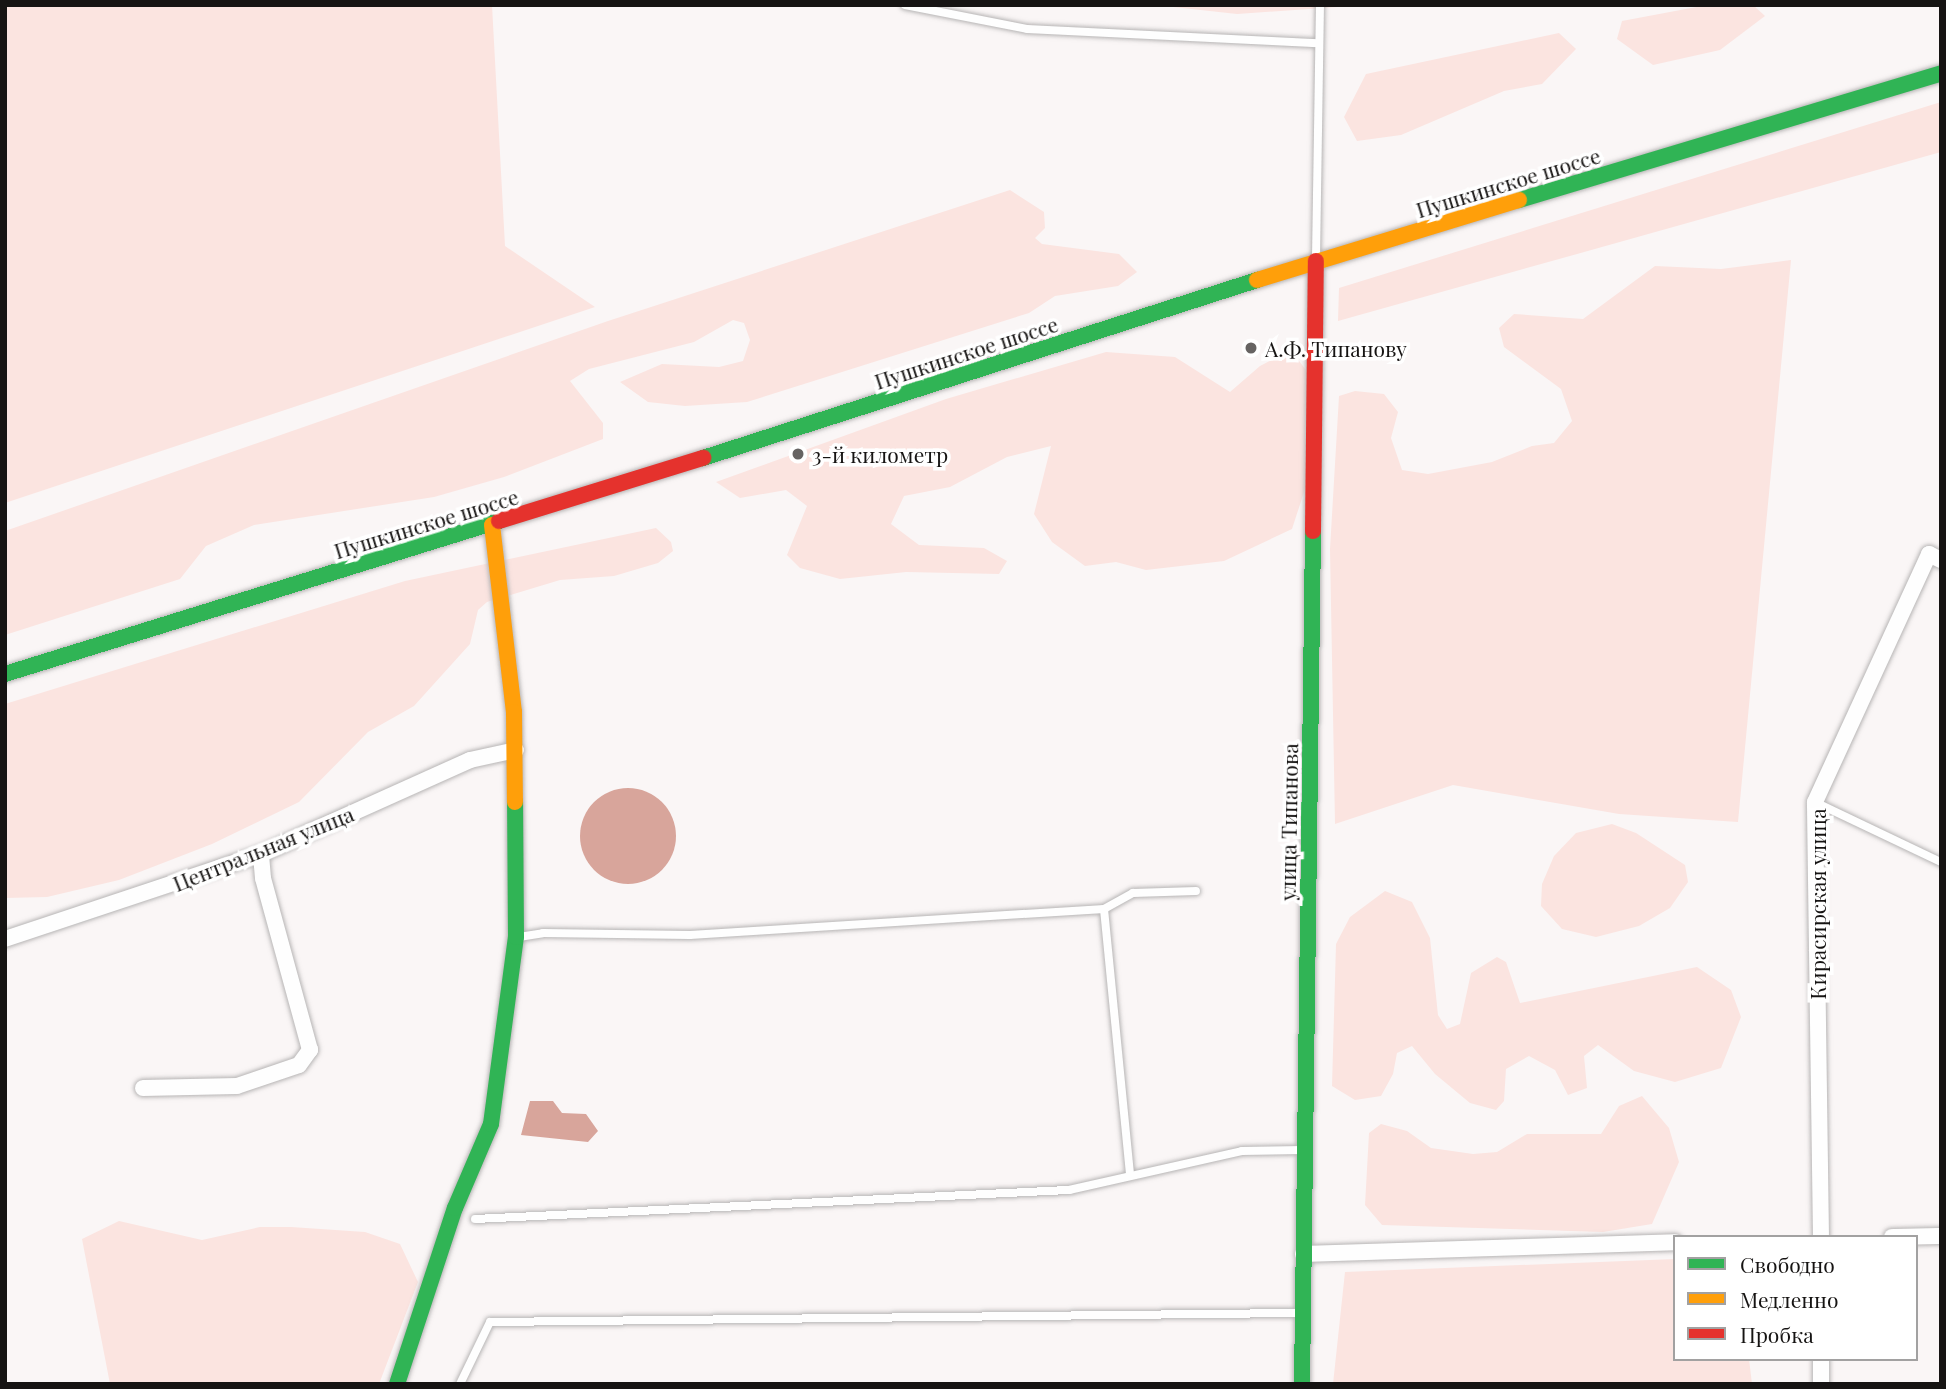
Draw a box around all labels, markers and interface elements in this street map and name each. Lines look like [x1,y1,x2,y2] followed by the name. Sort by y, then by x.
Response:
[1413,142,1603,222] street label: Пушкинское шоссе
[871,310,1061,394] street label: Пушкинское шоссе
[1265,335,1407,361] place label: А.Ф. Типанову
[1243,340,1259,356] marker: А.Ф. Типанову
[812,441,948,467] place label: 3-й километр
[790,446,806,462] marker: 3-й километр
[331,483,521,563] street label: Пушкинское шоссе
[1274,743,1302,901] street label: улица Типанова
[169,800,357,896] street label: Центральная улица
[1804,808,1830,1000] street label: Кирасирская улица
[1673,1235,1918,1361] legend
[1740,1250,1835,1278] text: Свободно
[1740,1285,1838,1313] text: Медленно
[1740,1320,1814,1348] text: Пробка

